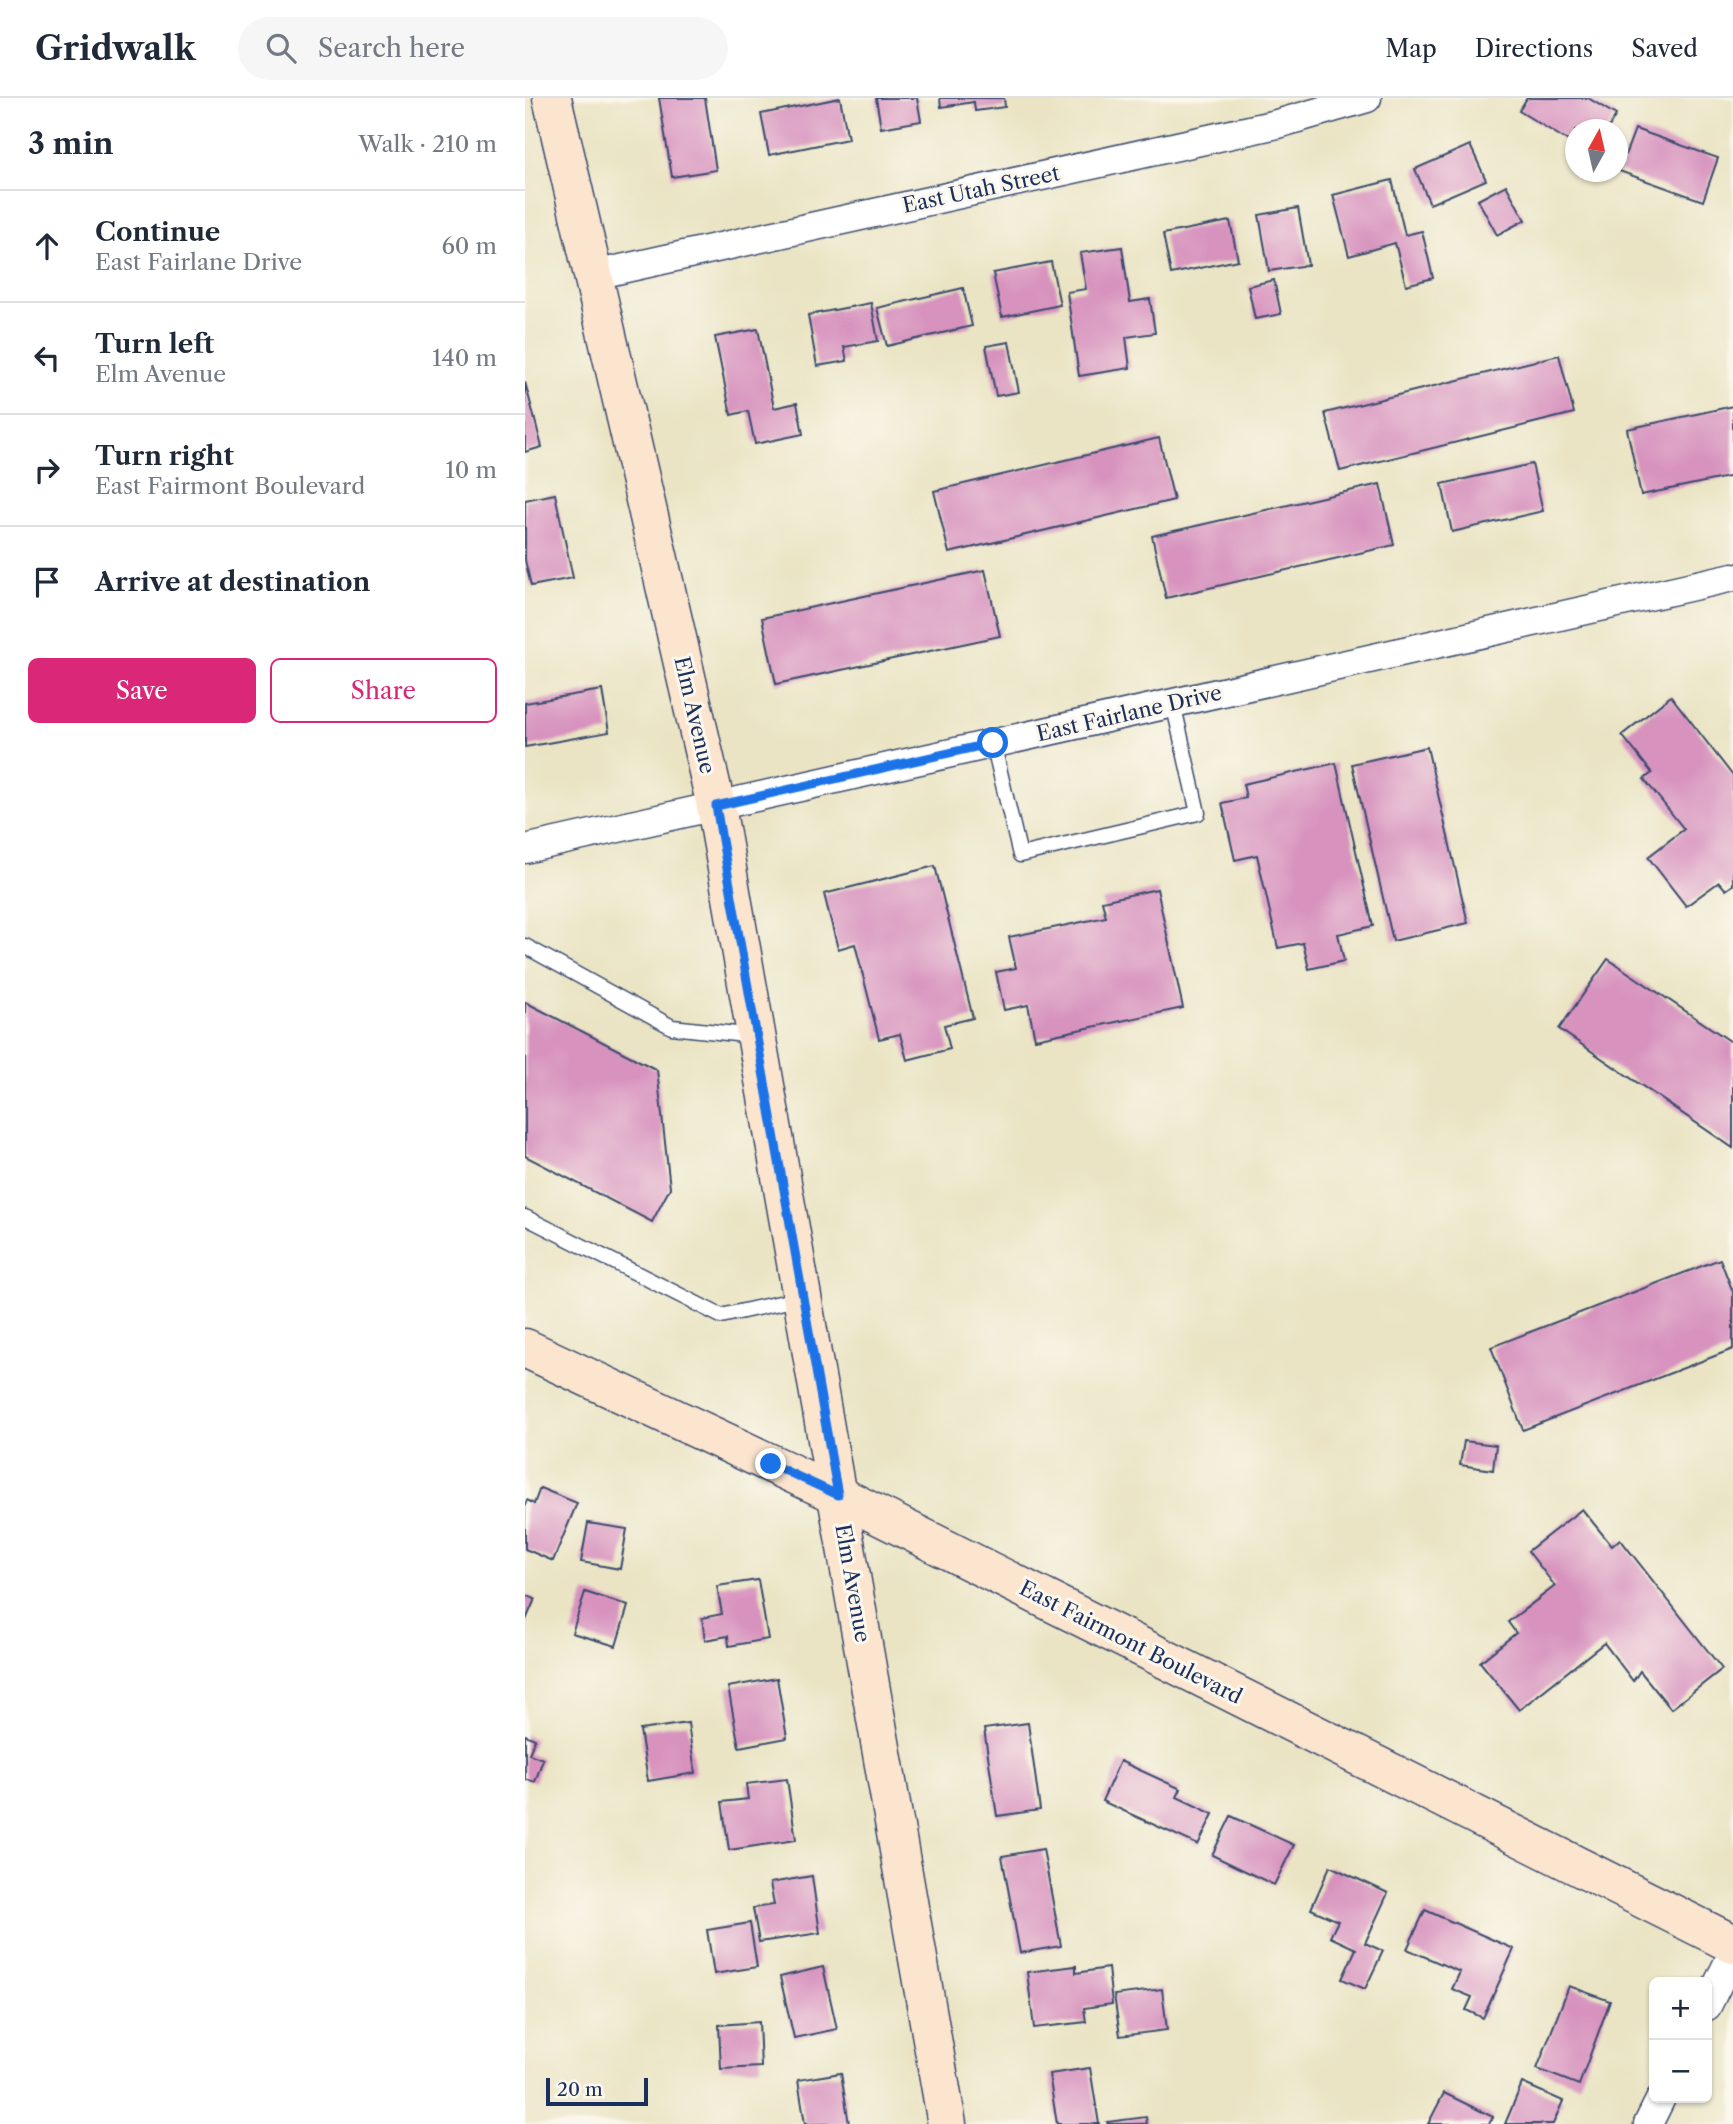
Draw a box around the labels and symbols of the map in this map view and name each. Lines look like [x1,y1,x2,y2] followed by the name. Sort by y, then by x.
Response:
[1565,119,1628,182] north arrow
[900,160,1062,218] street label: East Utah Street
[669,654,721,776] street label: Elm Avenue
[1034,680,1224,746] street label: East Fairlane Drive
[977,727,1008,758] route start
[755,1448,786,1479] route end
[830,1522,876,1644] street label: Elm Avenue
[1015,1575,1247,1709] street label: East Fairmont Boulevard
[546,2075,647,2107] scale bar

